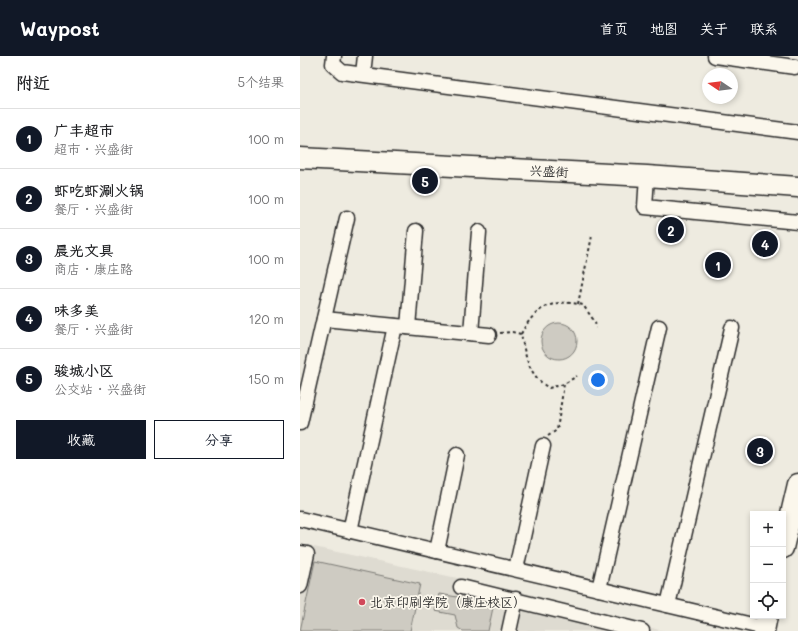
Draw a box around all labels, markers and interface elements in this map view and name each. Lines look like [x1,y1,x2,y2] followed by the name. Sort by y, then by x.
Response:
[20,16,100,41] text: Waypost
[600,19,628,38] text: 首页
[650,19,678,38] text: 地图
[700,19,728,38] text: 关于
[750,19,778,38] text: 联系
[702,68,738,104] north arrow
[16,71,50,93] text: 附近
[237,73,284,90] text: 5个结果
[54,120,114,140] text: 广丰超市
[26,130,32,147] text: 1
[248,130,284,147] text: 100 m
[54,140,133,157] text: 超市 · 兴盛街
[529,161,569,180] street label: 兴盛街
[412,166,438,196] pin: 5
[54,180,144,200] text: 虾吃虾涮火锅
[25,190,33,207] text: 2
[248,190,284,207] text: 100 m
[54,200,133,217] text: 餐厅 · 兴盛街
[658,215,684,245] pin: 2
[752,229,778,259] pin: 4
[54,240,114,260] text: 晨光文具
[25,250,33,267] text: 3
[248,250,284,267] text: 100 m
[705,250,731,280] pin: 1
[54,260,133,277] text: 商店 · 康庄路
[54,300,99,320] text: 味多美
[25,310,33,327] text: 4
[248,310,284,327] text: 120 m
[54,320,133,337] text: 餐厅 · 兴盛街
[54,360,114,380] text: 骏城小区
[25,370,33,387] text: 5
[248,370,284,387] text: 150 m
[588,370,608,390] your location
[54,380,146,397] text: 公交站 · 兴盛街
[16,420,146,459] button: 收藏
[154,420,284,459] button: 分享
[747,436,773,466] pin: 3
[750,511,786,619] map controls
[750,511,786,547] button: +
[750,547,786,583] button: −
[750,583,786,619] button: locate
[370,593,526,610] place label: 北京印刷学院（康庄校区）
[357,597,367,607] marker: 北京印刷学院（康庄校区）

